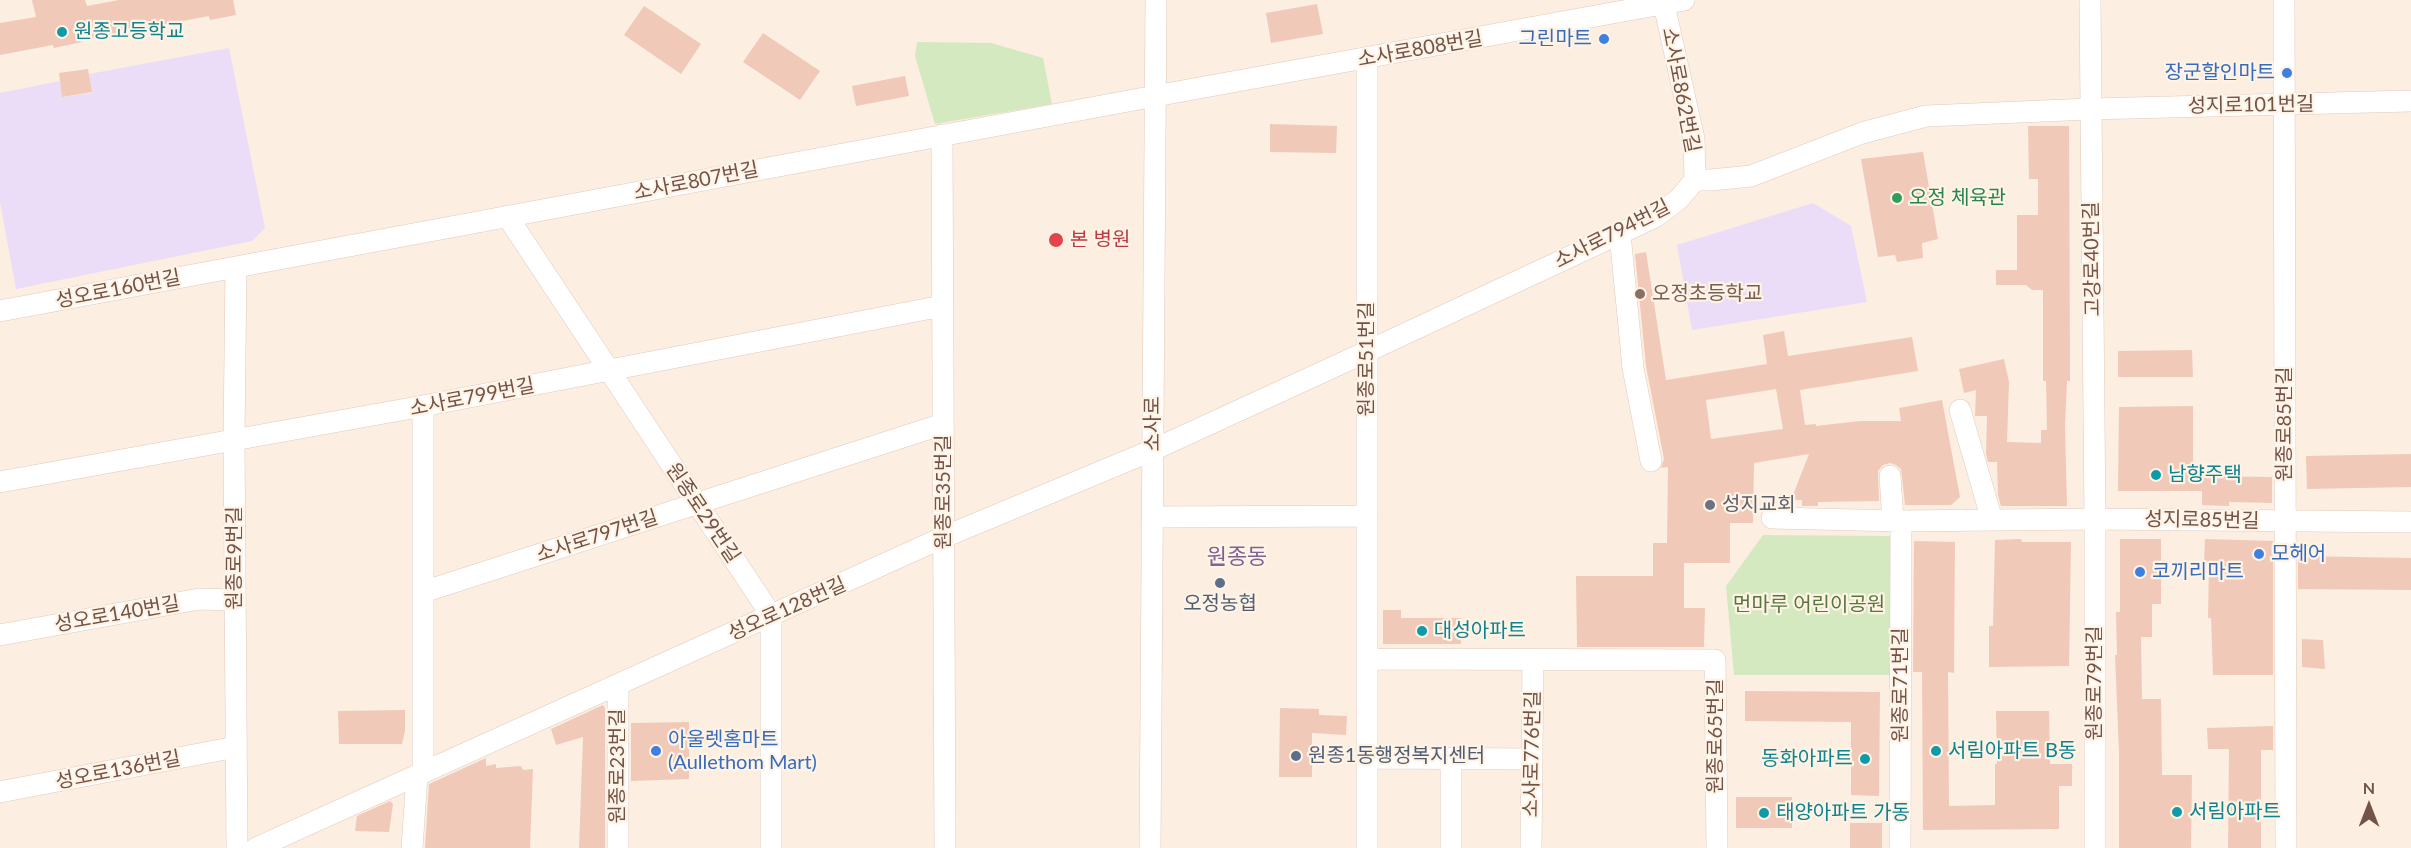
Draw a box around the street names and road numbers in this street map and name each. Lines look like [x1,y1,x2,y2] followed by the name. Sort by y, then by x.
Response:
[1657,25,1705,155] street label: 소사로862번길
[1355,26,1485,72] street label: 소사로808번길
[2187,92,2315,118] street label: 성지로101번길
[631,157,761,205] street label: 소사로807번길
[1550,195,1674,273] street label: 소사로794번길
[2079,201,2105,317] street label: 고강로40번길
[53,265,183,313] street label: 성오로160번길
[1355,301,1379,417] street label: 원종로51번길
[2273,366,2297,482] street label: 원종로85번길
[407,373,537,421] street label: 소사로799번길
[1141,396,1165,452] street label: 소사로
[932,434,956,550] street label: 원종로35번길
[661,459,745,567] street label: 원종로29번길
[533,505,661,567] street label: 소사로797번길
[223,506,247,610] street label: 원종로9번길
[2144,507,2260,533] street label: 성지로85번길
[724,572,850,646] street label: 성오로128번길
[52,591,182,637] street label: 성오로140번길
[2083,625,2107,741] street label: 원종로79번길
[1889,627,1913,743] street label: 원종로71번길
[1704,678,1728,794] street label: 원종로65번길
[1519,690,1545,818] street label: 소사로776번길
[606,708,630,824] street label: 원종로23번길
[53,746,183,794] street label: 성오로136번길

